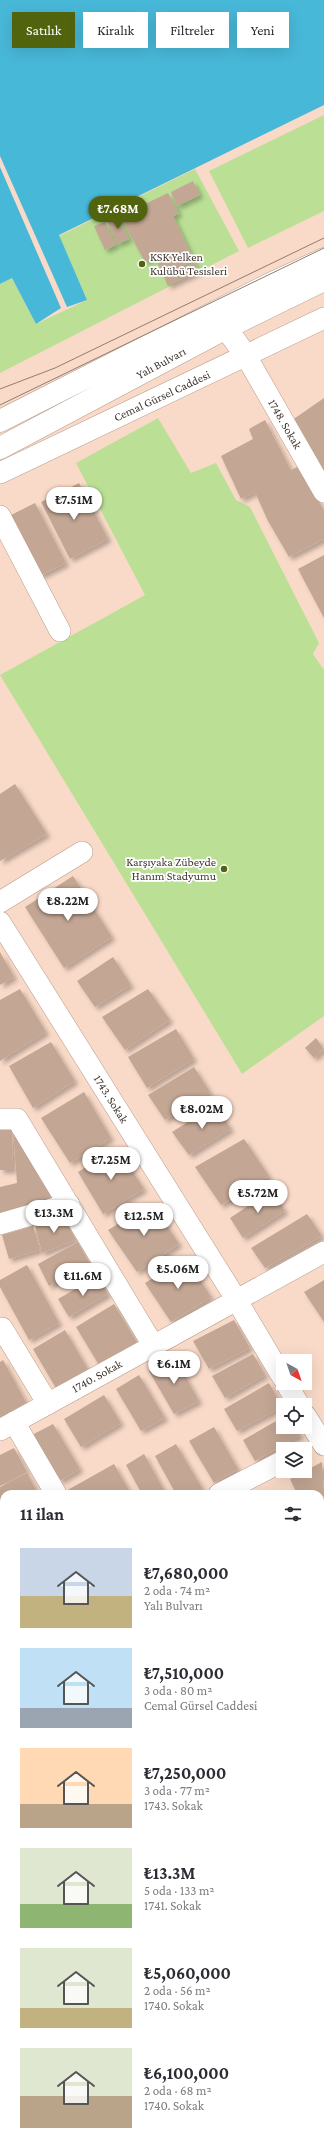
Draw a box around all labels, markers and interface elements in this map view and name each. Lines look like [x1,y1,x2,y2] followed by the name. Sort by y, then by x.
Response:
[12,12,75,48] chip: Satılık
[83,12,148,48] chip: Kiralık
[156,12,229,48] chip: Filtreler
[237,12,289,48] chip: Yeni
[85,196,151,230] pin: ₺7.68M
[97,201,139,216] text: ₺7.68M
[150,250,227,278] place label: KSK Yelken Kulübü Tesisleri
[137,259,147,269] marker: KSK Yelken Kulübü Tesisleri
[134,344,188,382] street label: Yalı Bulvarı
[112,368,212,424] street label: Cemal Gürsel Caddesi
[265,397,305,452] street label: 1748. Sokak
[41,487,107,521] pin: ₺7.51M
[55,492,93,507] text: ₺7.51M
[126,855,217,883] place label: Karşıyaka Zübeyde Hanım Stadyumu
[219,864,229,874] marker: Karşıyaka Zübeyde Hanım Stadyumu
[35,888,101,922] pin: ₺8.22M
[47,893,89,908] text: ₺8.22M
[91,1072,131,1126] street label: 1743. Sokak
[169,1096,235,1130] pin: ₺8.02M
[180,1101,224,1116] text: ₺8.02M
[78,1147,144,1181] pin: ₺7.25M
[91,1152,131,1167] text: ₺7.25M
[225,1180,291,1214] pin: ₺5.72M
[238,1185,278,1200] text: ₺5.72M
[21,1200,87,1234] pin: ₺13.3M
[111,1203,177,1237] pin: ₺12.5M
[34,1205,74,1220] text: ₺13.3M
[124,1208,164,1223] text: ₺12.5M
[145,1256,211,1290] pin: ₺5.06M
[157,1261,199,1276] text: ₺5.06M
[50,1263,116,1297] pin: ₺11.6M
[64,1268,102,1283] text: ₺11.6M
[146,1351,202,1385] pin: ₺6.1M
[276,1354,312,1390] north arrow
[276,1354,312,1478] map controls
[69,1356,125,1396] street label: 1740. Sokak
[157,1356,191,1371] text: ₺6.1M
[276,1398,312,1434] button: locate
[276,1442,312,1478] button: layers
[282,1503,304,1525] icon: filters
[20,1505,64,1524] text: 11 ilan
[52,1564,100,1612] icon: home
[144,1564,229,1583] text: ₺7,680,000
[144,1583,210,1598] text: 2 oda · 74 m²
[144,1598,203,1613] text: Yalı Bulvarı
[52,1664,100,1712] icon: home
[144,1664,224,1683] text: ₺7,510,000
[144,1683,212,1698] text: 3 oda · 80 m²
[144,1698,257,1713] text: Cemal Gürsel Caddesi
[52,1764,100,1812] icon: home
[144,1764,226,1783] text: ₺7,250,000
[144,1783,210,1798] text: 3 oda · 77 m²
[144,1798,203,1813] text: 1743. Sokak
[52,1864,100,1912] icon: home
[144,1864,195,1883] text: ₺13.3M
[144,1883,214,1898] text: 5 oda · 133 m²
[144,1898,201,1913] text: 1741. Sokak
[52,1964,100,2012] icon: home
[144,1964,231,1983] text: ₺5,060,000
[144,1983,211,1998] text: 2 oda · 56 m²
[144,1998,204,2013] text: 1740. Sokak
[52,2064,100,2112] icon: home
[144,2064,229,2083] text: ₺6,100,000
[144,2083,212,2098] text: 2 oda · 68 m²
[144,2098,204,2113] text: 1740. Sokak

